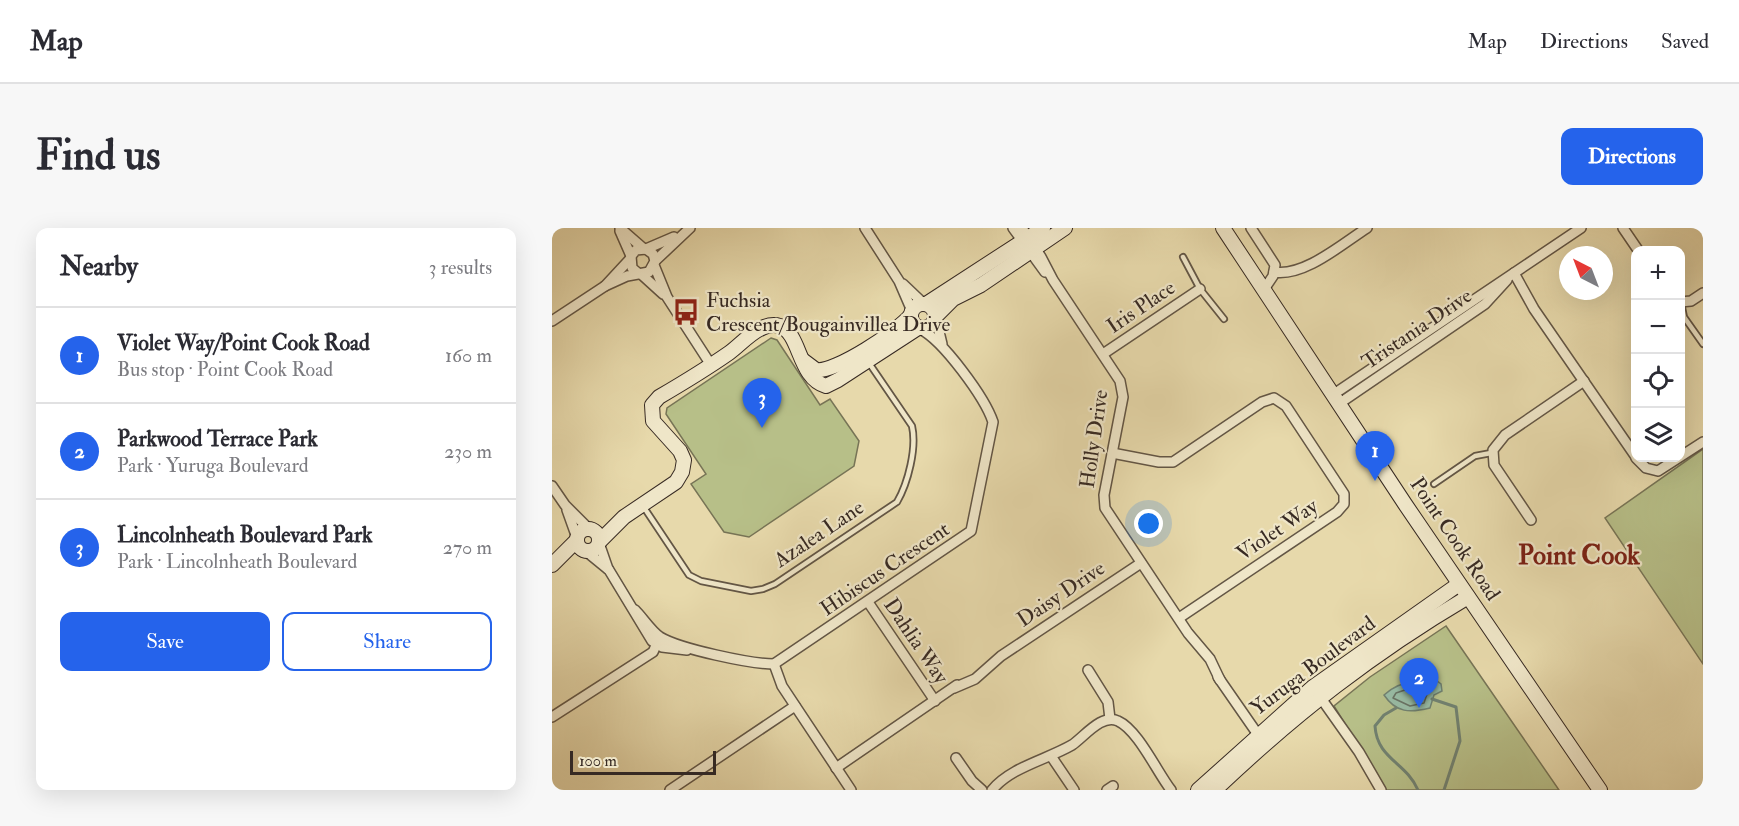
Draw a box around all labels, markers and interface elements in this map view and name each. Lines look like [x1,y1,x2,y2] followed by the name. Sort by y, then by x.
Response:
[30,24,83,59] text: Map
[1467,28,1507,55] text: Map
[1540,28,1628,55] text: Directions
[1661,28,1709,55] text: Saved
[1561,128,1703,185] button: Directions
[36,130,160,182] text: Find us
[1559,246,1613,300] north arrow
[1631,246,1685,462] map controls
[1631,246,1685,300] button: +
[60,251,138,283] text: Nearby
[429,255,492,280] text: 3 results
[1102,274,1181,340] street label: Iris Place
[1357,282,1477,376] street label: Tristania Drive
[706,287,950,338] place label: Fuchsia Crescent/Bougainvillea Drive
[671,297,701,327] bus stop icon: Fuchsia Crescent/Bougainvillea Drive
[1631,300,1685,354] button: −
[117,329,370,357] text: Violet Way/Point Cook Road
[76,343,83,368] text: 1
[445,343,492,368] text: 160 m
[1631,354,1685,408] button: locate
[117,357,333,382] text: Bus stop · Point Cook Road
[742,378,782,428] pin: 3
[1074,388,1114,490] street label: Holly Drive
[1631,408,1685,462] button: layers
[117,425,318,453] text: Parkwood Terrace Park
[1356,432,1394,481] pin: 1
[74,439,85,464] text: 2
[444,439,492,464] text: 230 m
[117,453,309,478] text: Park · Yuruga Boulevard
[1404,472,1507,606] street label: Point Cook Road
[1231,492,1324,567] street label: Violet Way
[768,494,869,574] street label: Azalea Lane
[1134,509,1163,538] your location
[815,516,955,622] street label: Hibiscus Crescent
[117,521,373,549] text: Lincolnheath Boulevard Park
[76,535,83,560] text: 3
[443,535,492,560] text: 270 m
[1518,539,1641,572] district label: Point Cook
[117,549,357,574] text: Park · Lincolnheath Boulevard
[1012,555,1110,633] street label: Daisy Drive
[877,593,955,690] street label: Dahlia Way
[1245,610,1382,722] street label: Yuruga Boulevard
[60,612,270,671] button: Save
[282,612,492,671] button: Share
[1400,658,1438,708] pin: 2
[570,748,716,776] scale bar
[579,751,617,771] text: 100 m

